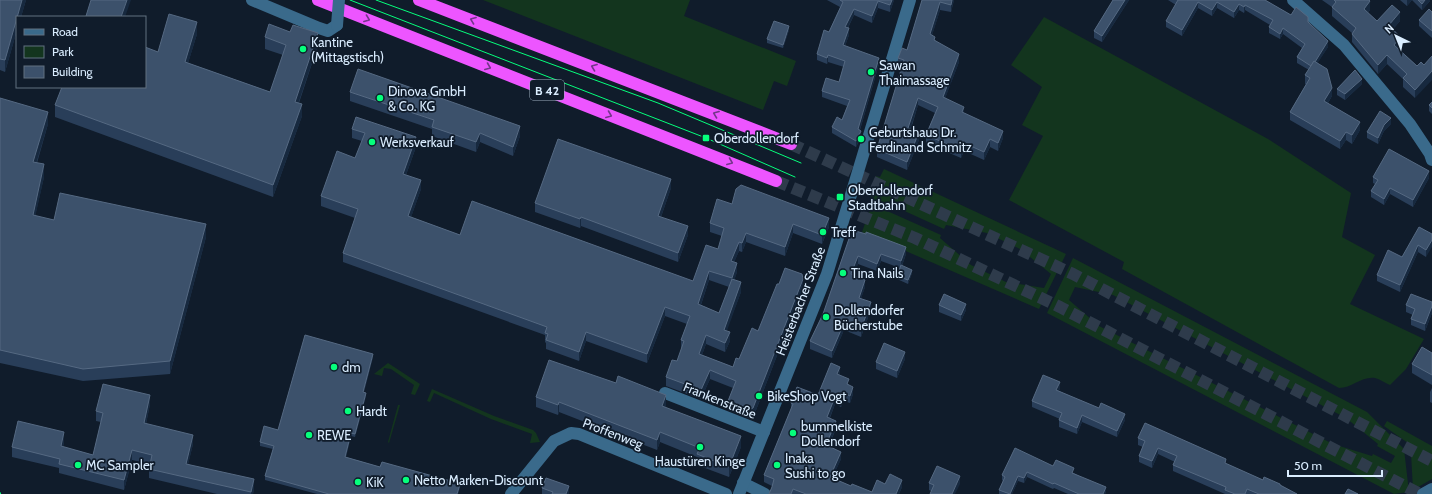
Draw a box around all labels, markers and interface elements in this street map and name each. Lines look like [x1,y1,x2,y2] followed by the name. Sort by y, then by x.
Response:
[363,15,370,23] one-way arrow
[16,16,146,88] legend
[1376,16,1416,56] north arrow
[470,17,477,25] one-way arrow
[1382,21,1397,36] text: N
[52,24,78,39] text: Road
[311,34,384,65] place label: Kantine (Mittagstisch)
[52,44,74,59] text: Park
[298,44,308,54] marker: Kantine (Mittagstisch)
[879,57,950,88] place label: Sawan Thaimassage
[483,62,491,70] one-way arrow
[52,64,94,79] text: Building
[591,64,598,72] one-way arrow
[866,67,876,77] marker: Sawan Thaimassage
[530,80,564,100] road number: B 42
[388,83,466,114] place label: Dinova GmbH & Co. KG
[375,93,385,103] marker: Dinova GmbH & Co. KG
[605,110,612,118] one-way arrow
[712,111,719,119] one-way arrow
[869,124,972,155] place label: Geburtshaus Dr. Ferdinand Schmitz
[714,130,800,146] place label: Oberdollendorf
[701,133,711,143] marker: Oberdollendorf
[380,134,455,150] place label: Werksverkauf
[856,134,866,144] marker: Geburtshaus Dr. Ferdinand Schmitz
[367,137,377,147] marker: Werksverkauf
[726,158,733,166] one-way arrow
[848,182,934,213] place label: Oberdollendorf Stadtbahn
[835,192,845,202] marker: Oberdollendorf Stadtbahn
[831,224,857,240] place label: Treff
[818,227,828,237] marker: Treff
[772,244,828,358] street label: Heisterbacher Straße
[851,265,904,281] place label: Tina Nails
[838,268,848,278] marker: Tina Nails
[834,302,905,333] place label: Dollendorfer Bücherstube
[821,312,831,322] marker: Dollendorfer Bücherstube
[342,359,361,375] place label: dm
[329,362,339,372] marker: dm
[681,378,759,422] street label: Frankenstraße
[767,388,847,404] place label: BikeShop Vogt
[754,391,764,401] marker: BikeShop Vogt
[356,403,387,419] place label: Hardt
[343,406,353,416] marker: Hardt
[581,414,646,452] street label: Proffenweg
[801,418,873,449] place label: bummelkiste Dollendorf
[317,427,352,443] place label: REWE
[788,428,798,438] marker: bummelkiste Dollendorf
[304,430,314,440] marker: REWE
[695,442,705,452] marker: Haustüren Kinge
[785,450,845,481] place label: Inaka Sushi to go
[1288,452,1382,478] scale bar
[655,453,745,469] place label: Haustüren Kinge
[86,457,155,473] place label: MC Sampler
[1294,458,1322,473] text: 50 m
[73,460,83,470] marker: MC Sampler
[772,460,782,470] marker: Inaka Sushi to go
[414,472,544,488] place label: Netto Marken-Discount
[366,474,384,490] place label: KiK
[401,475,411,485] marker: Netto Marken-Discount
[353,477,363,487] marker: KiK

